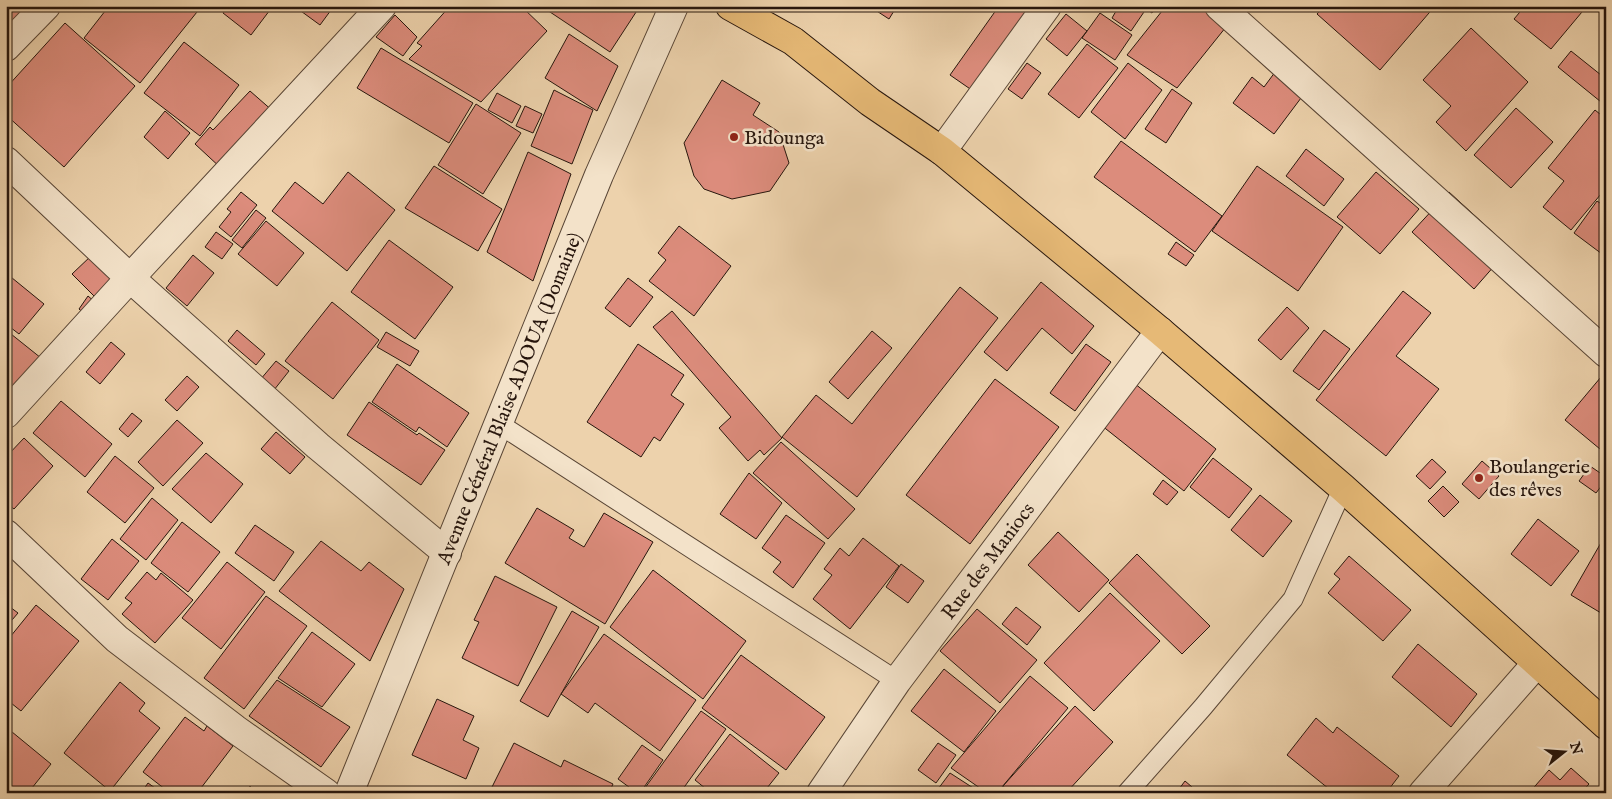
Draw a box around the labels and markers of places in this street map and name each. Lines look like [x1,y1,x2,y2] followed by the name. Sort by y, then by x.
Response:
[744,126,825,151] place label: Bidounga
[728,131,740,143] marker: Bidounga
[1489,455,1590,503] place label: Boulangerie des rêves
[1473,472,1485,484] marker: Boulangerie des rêves

